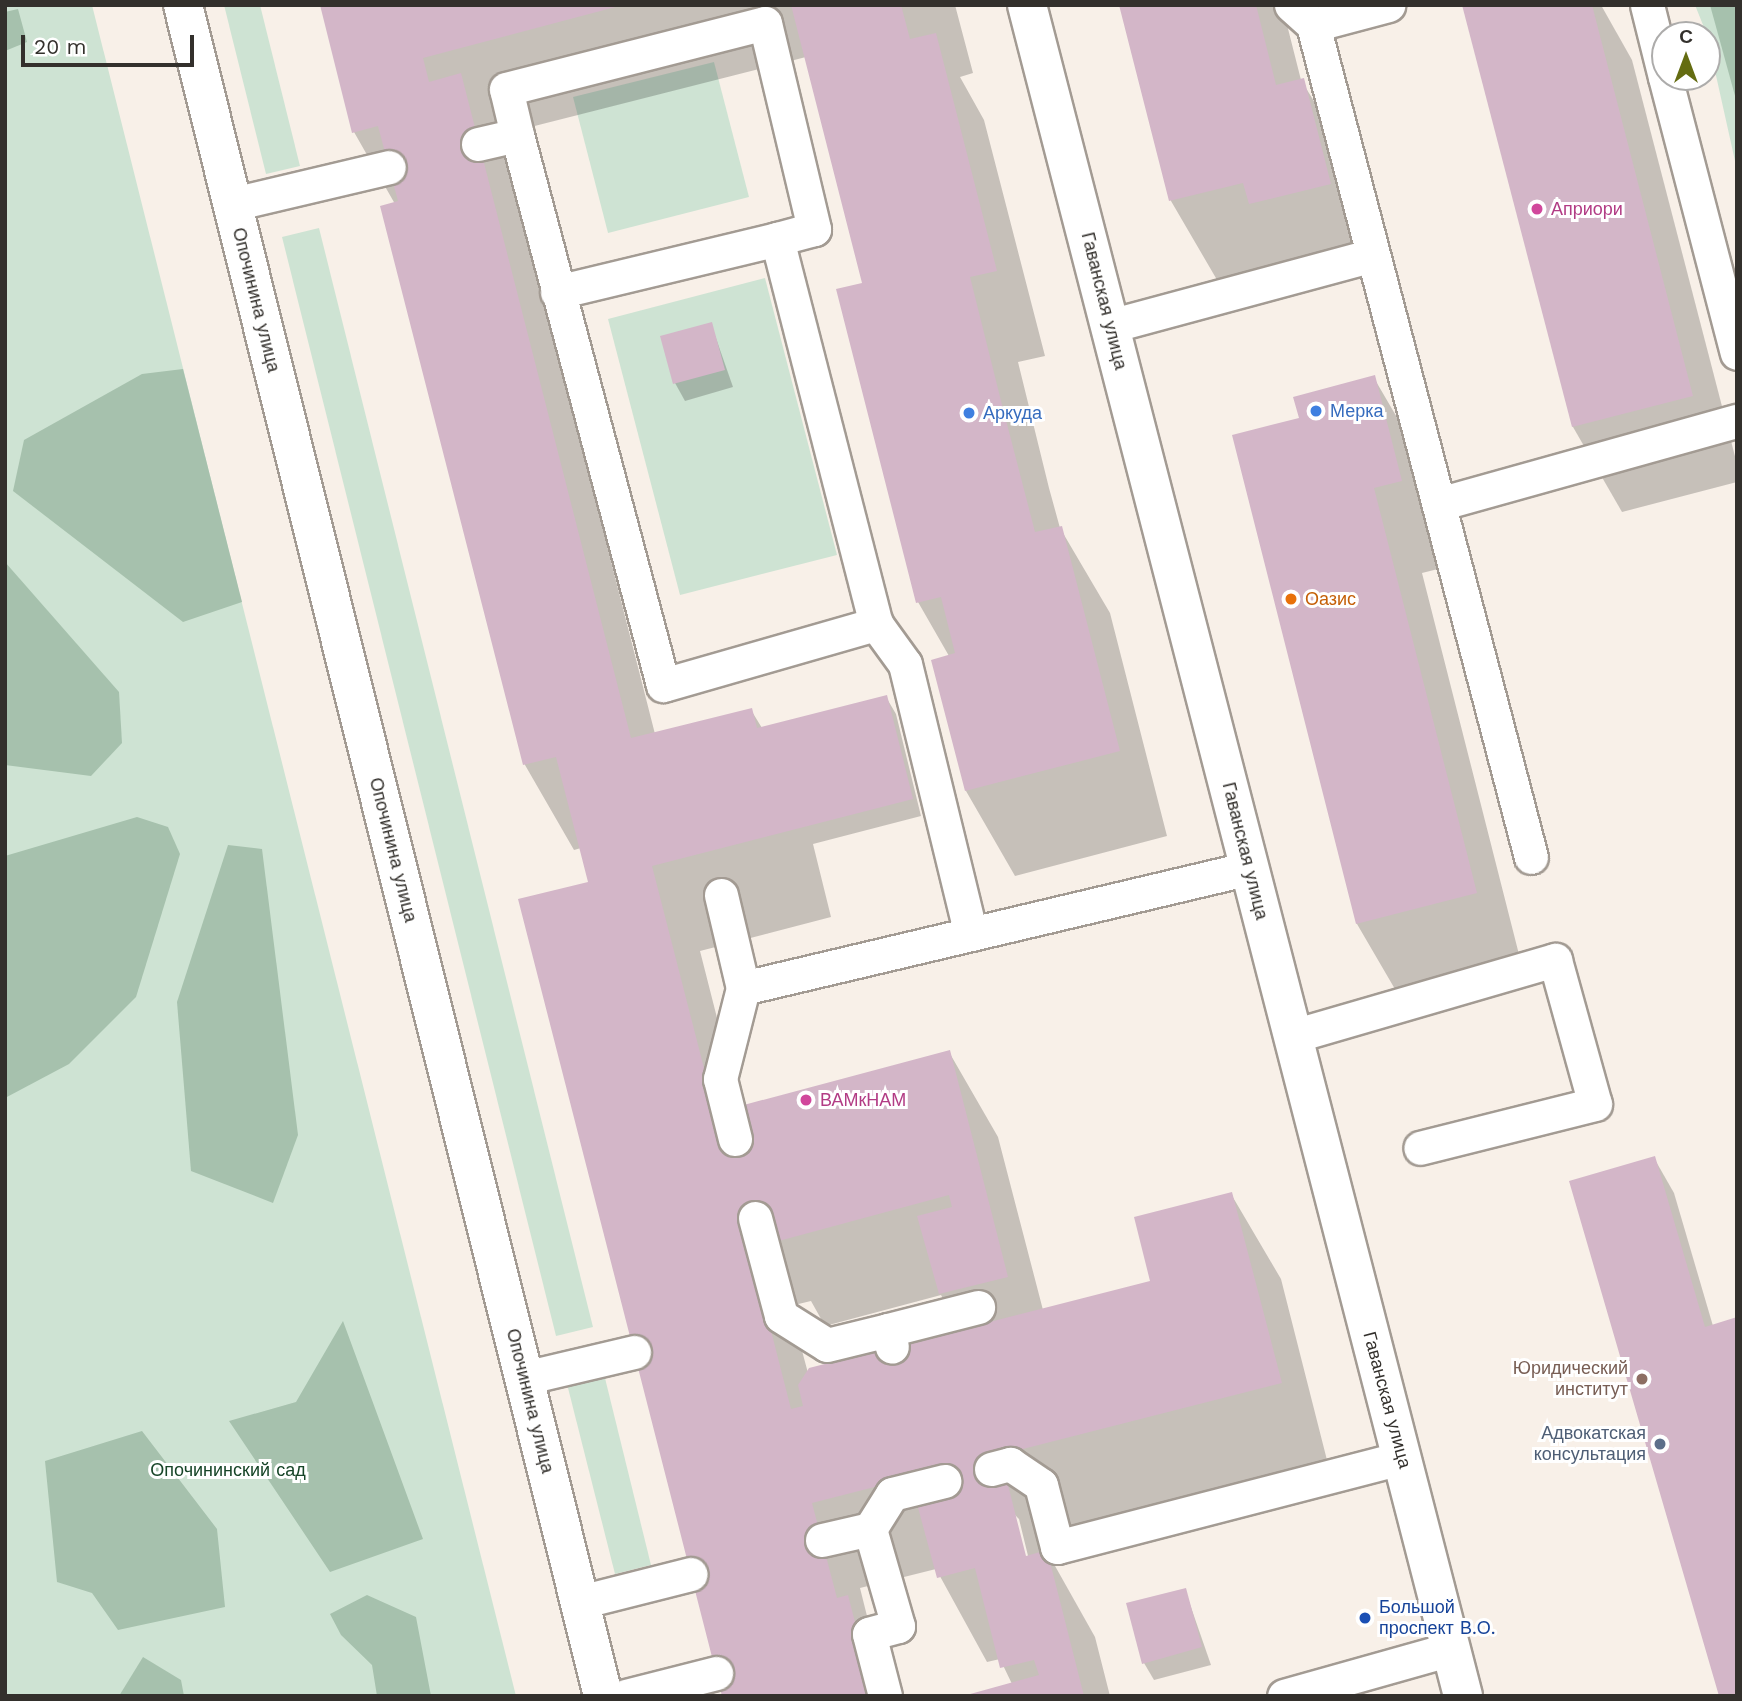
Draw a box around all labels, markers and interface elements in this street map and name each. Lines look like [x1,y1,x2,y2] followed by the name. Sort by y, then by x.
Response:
[24,21,198,65] scale bar
[1651,21,1721,91] north arrow
[1679,25,1693,48] text: С
[34,34,86,59] text: 20 m
[1551,198,1623,220] place label: Априори
[1529,201,1545,217] marker: Априори
[228,225,284,375] street label: Опочинина улица
[1077,230,1131,372] street label: Гаванская улица
[1330,400,1383,422] place label: Мерка
[983,402,1042,424] place label: Аркуда
[1308,403,1324,419] marker: Мерка
[961,405,977,421] marker: Аркуда
[1305,588,1356,610] place label: Оазис
[1283,591,1299,607] marker: Оазис
[365,775,421,925] street label: Опочинина улица
[1218,780,1272,922] street label: Гаванская улица
[820,1089,906,1111] place label: ВАМкНАМ
[798,1092,814,1108] marker: ВАМкНАМ
[502,1326,558,1476] street label: Опочинина улица
[1358,1329,1416,1471] street label: Гаванская улица
[1513,1358,1628,1400] place label: Юридический институт
[1634,1371,1650,1387] marker: Юридический институт
[1534,1423,1646,1466] place label: Адвокатская консультация
[1652,1436,1668,1452] marker: Адвокатская консультация
[150,1459,306,1481] park label: Опочининский сад
[1379,1597,1496,1640] place label: Большой проспект В.О.
[1357,1610,1373,1626] marker: Большой проспект В.О.

